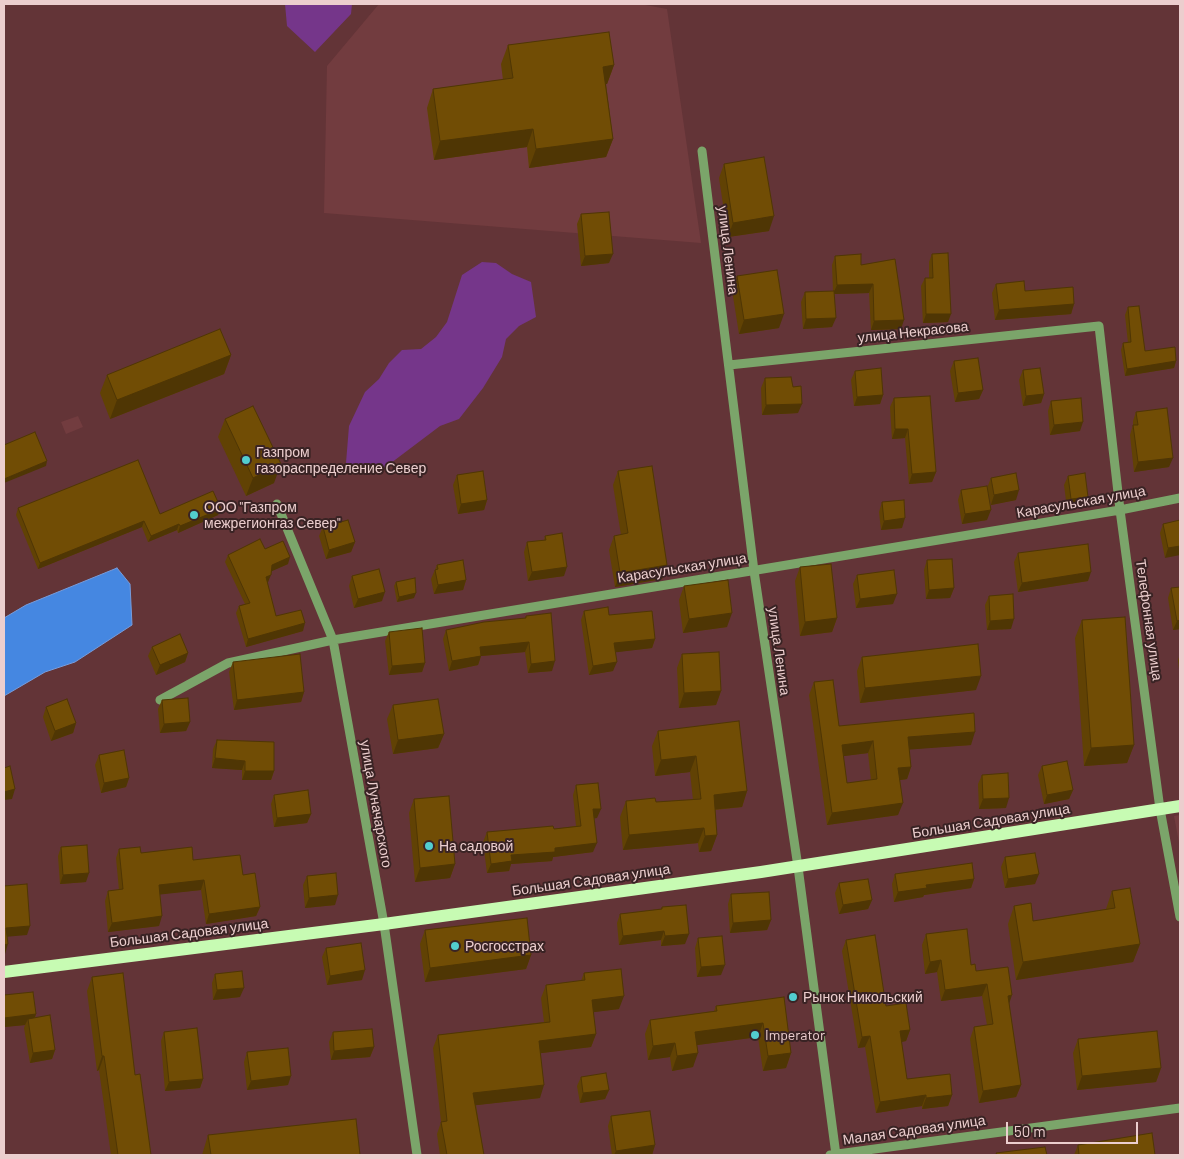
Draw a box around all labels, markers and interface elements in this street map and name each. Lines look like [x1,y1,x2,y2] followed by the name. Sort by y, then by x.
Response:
[714,205,742,295] street label: улица Ленина
[857,318,969,346] street label: улица Некрасова
[256,444,426,477] place label: Газпром газораспределение Север
[240,454,252,466] marker: Газпром газораспределение Север
[1015,482,1147,522] street label: Карасульская улица
[204,499,341,532] place label: ООО "Газпром межрегионгаз Север"
[188,509,200,521] marker: ООО "Газпром межрегионгаз Север"
[616,549,748,587] street label: Карасульская улица
[1132,558,1166,682] street label: Телефонная улица
[764,606,794,696] street label: улица Ленина
[356,739,396,869] street label: улица Луначарского
[911,800,1071,842] street label: Большая Садовая улица
[439,838,513,854] place label: На садовой
[423,840,435,852] marker: На садовой
[511,861,671,899] street label: Большая Садовая улица
[109,915,269,951] street label: Большая Садовая улица
[465,938,544,954] place label: Росгосстрах
[449,940,461,952] marker: Росгосстрах
[803,989,923,1005] place label: Рынок Никольский
[787,991,799,1003] marker: Рынок Никольский
[765,1027,825,1043] place label: Imperator
[749,1029,761,1041] marker: Imperator
[842,1112,986,1148] street label: Малая Садовая улица
[1009,1112,1142,1144] scale bar
[1014,1122,1046,1140] text: 50 m

